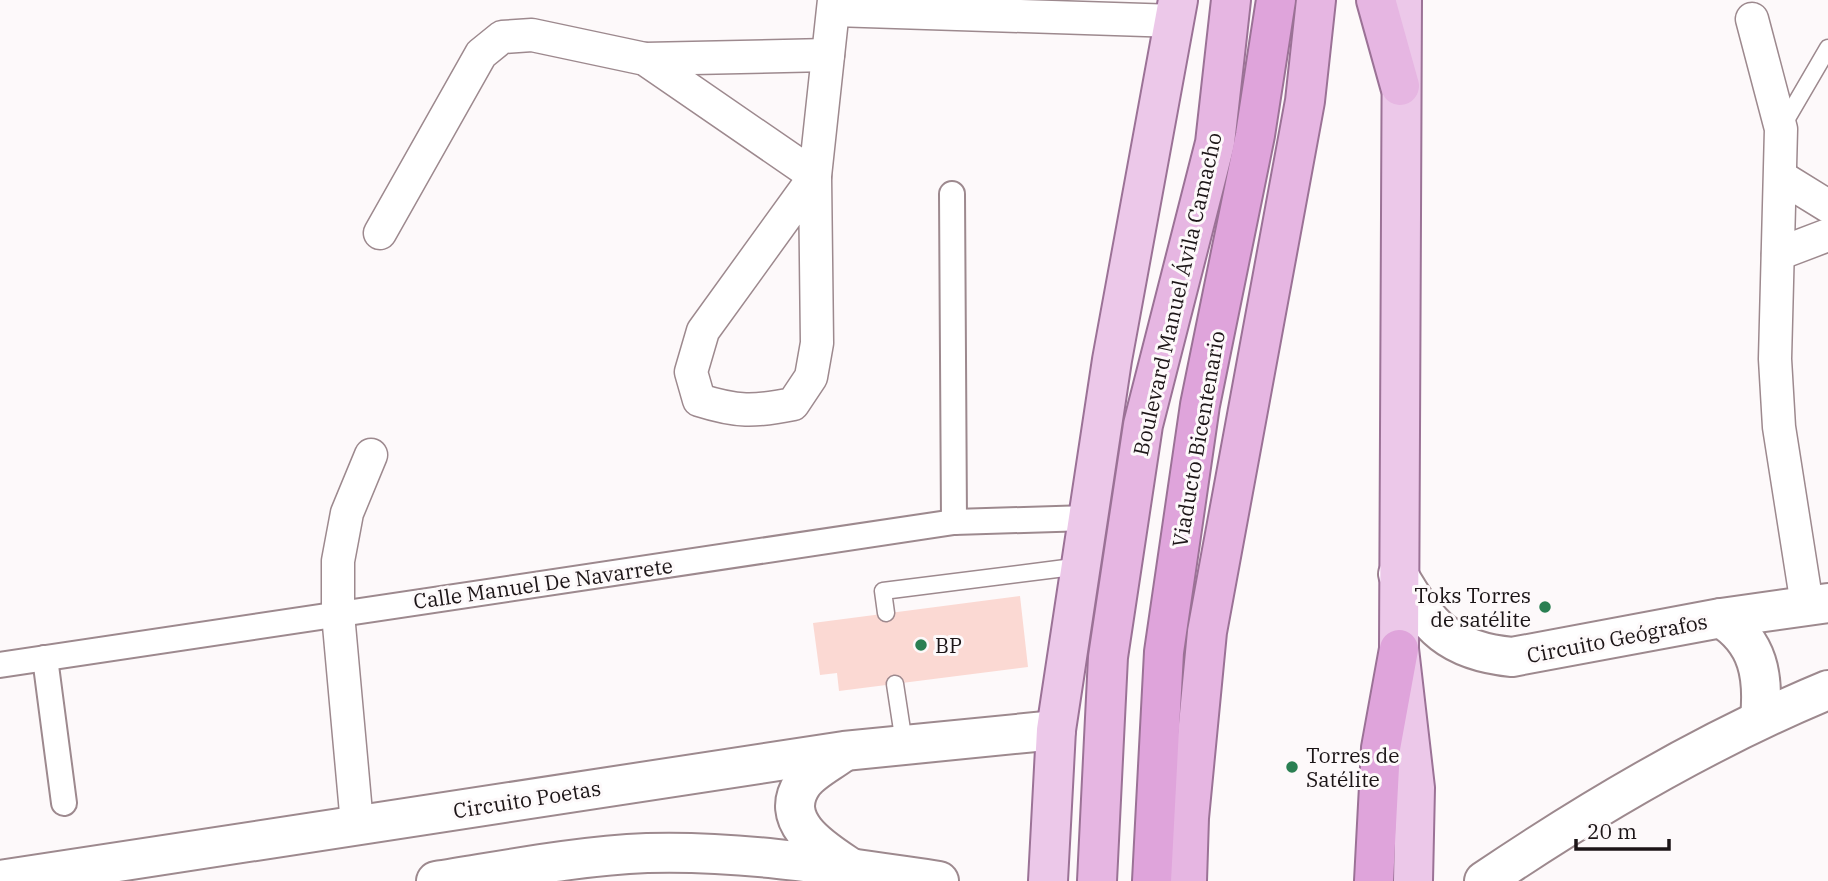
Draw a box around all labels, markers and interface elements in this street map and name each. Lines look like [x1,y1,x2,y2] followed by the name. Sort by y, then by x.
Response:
[1126,130,1228,458] street label: Boulevard Manuel Ávila Camacho
[1165,328,1231,550] street label: Viaducto Bicentenario
[412,551,674,615] street label: Calle Manuel De Navarrete
[1414,581,1531,633] place label: Toks Torres de satélite
[1537,599,1553,615] marker: Toks Torres de satélite
[1524,607,1710,669] street label: Circuito Geógrafos
[935,631,962,659] place label: BP
[913,637,929,653] marker: BP
[1306,741,1400,793] place label: Torres de Satélite
[1284,759,1300,775] marker: Torres de Satélite
[451,773,603,825] street label: Circuito Poetas
[1576,808,1669,852] scale bar
[1587,817,1637,845] text: 20 m

